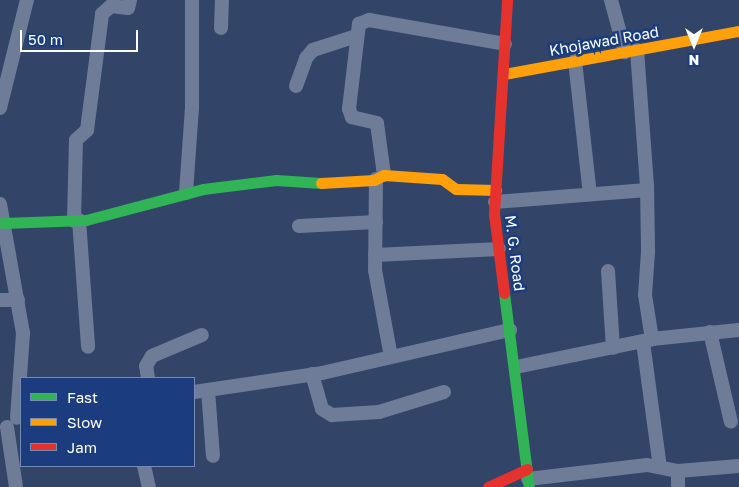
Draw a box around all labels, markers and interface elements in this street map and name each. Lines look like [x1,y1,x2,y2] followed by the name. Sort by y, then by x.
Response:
[22,20,140,52] scale bar
[669,20,719,70] north arrow
[548,23,660,59] street label: Khojawad Road
[28,30,63,48] text: 50 m
[689,52,699,69] text: N
[501,214,529,292] street label: M. G. Road
[20,377,195,467] legend
[67,388,98,406] text: Fast
[67,413,102,431] text: Slow
[67,438,97,456] text: Jam

